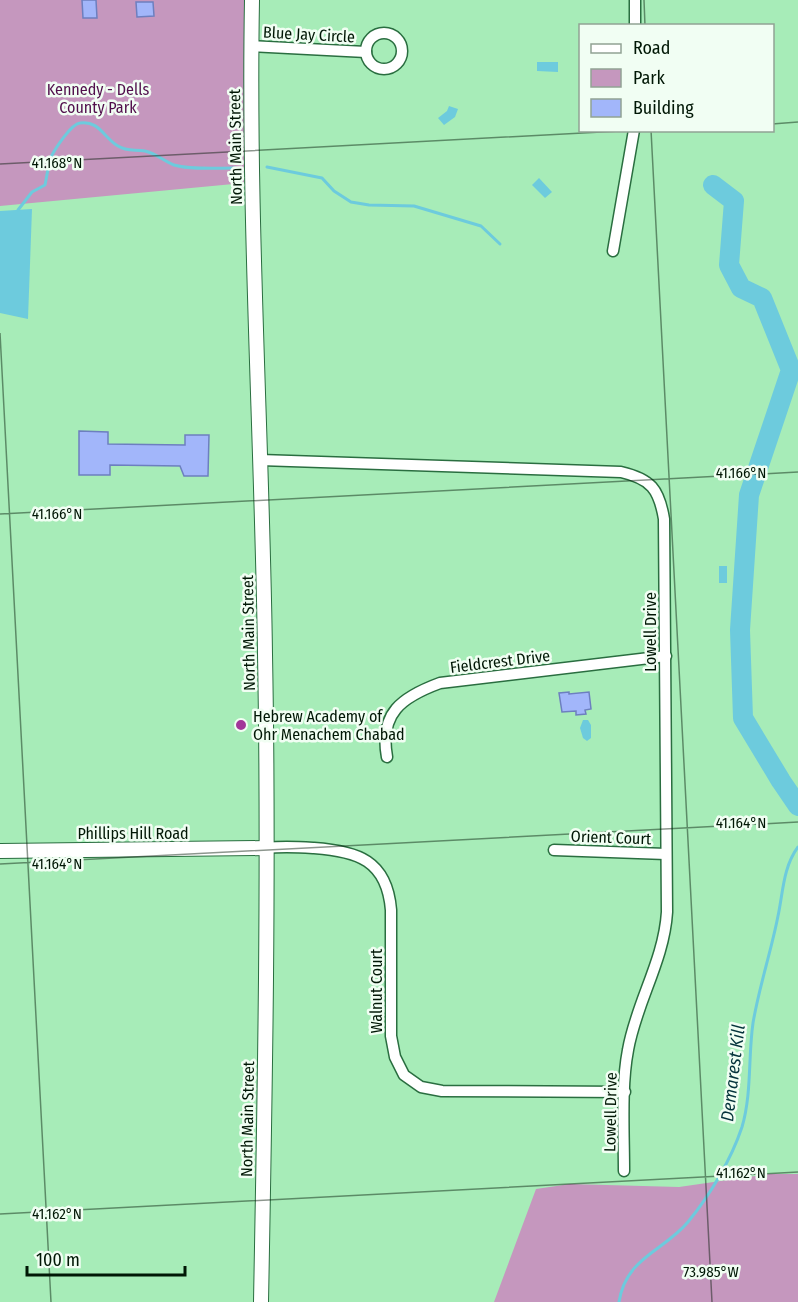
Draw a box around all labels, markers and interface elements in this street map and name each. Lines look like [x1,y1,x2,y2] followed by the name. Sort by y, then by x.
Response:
[263,23,356,46] street label: Blue Jay Circle
[579,24,774,132] legend
[633,37,670,59] text: Road
[633,67,666,89] text: Park
[47,80,149,117] park label: Kennedy - Dells County Park
[225,88,246,205] street label: North Main Street
[633,97,694,119] text: Building
[32,154,82,172] text: 41.168°N
[716,464,766,482] text: 41.166°N
[32,505,82,523] text: 41.166°N
[238,574,259,691] street label: North Main Street
[641,592,660,672] street label: Lowell Drive
[449,646,551,677] street label: Fieldcrest Drive
[253,707,405,744] place label: Hebrew Academy of Ohr Menachem Chabad
[234,718,248,732] marker: Hebrew Academy of Ohr Menachem Chabad
[716,814,766,832] text: 41.164°N
[77,824,189,843] street label: Phillips Hill Road
[570,827,652,848] street label: Orient Court
[32,855,82,873] text: 41.164°N
[367,948,386,1033] street label: Walnut Court
[716,1023,750,1123] water label: Demarest Kill
[237,1060,258,1177] street label: North Main Street
[600,1072,621,1152] street label: Lowell Drive
[716,1164,766,1182] text: 41.162°N
[32,1205,82,1223] text: 41.162°N
[27,1239,184,1277] scale bar
[36,1249,80,1271] text: 100 m
[683,1263,739,1281] text: 73.985°W

